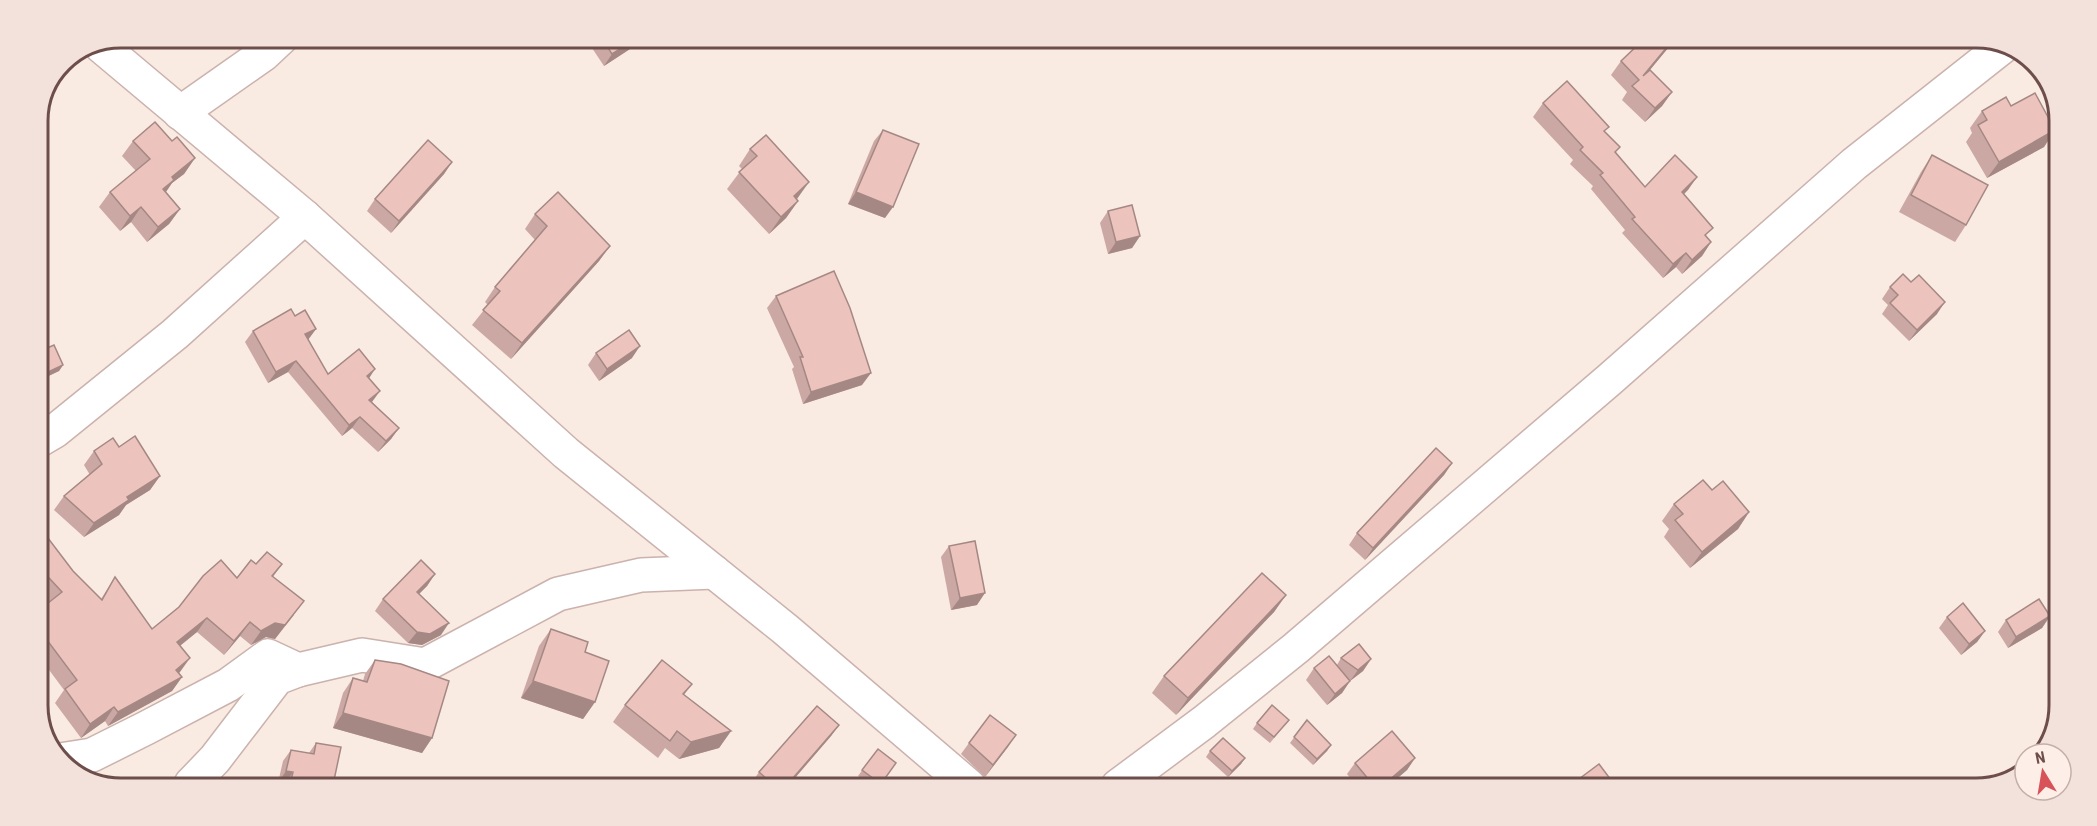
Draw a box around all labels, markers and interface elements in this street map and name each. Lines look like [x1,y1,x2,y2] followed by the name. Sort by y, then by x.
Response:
[2013,742,2073,802] north arrow
[2034,748,2047,768] text: N

